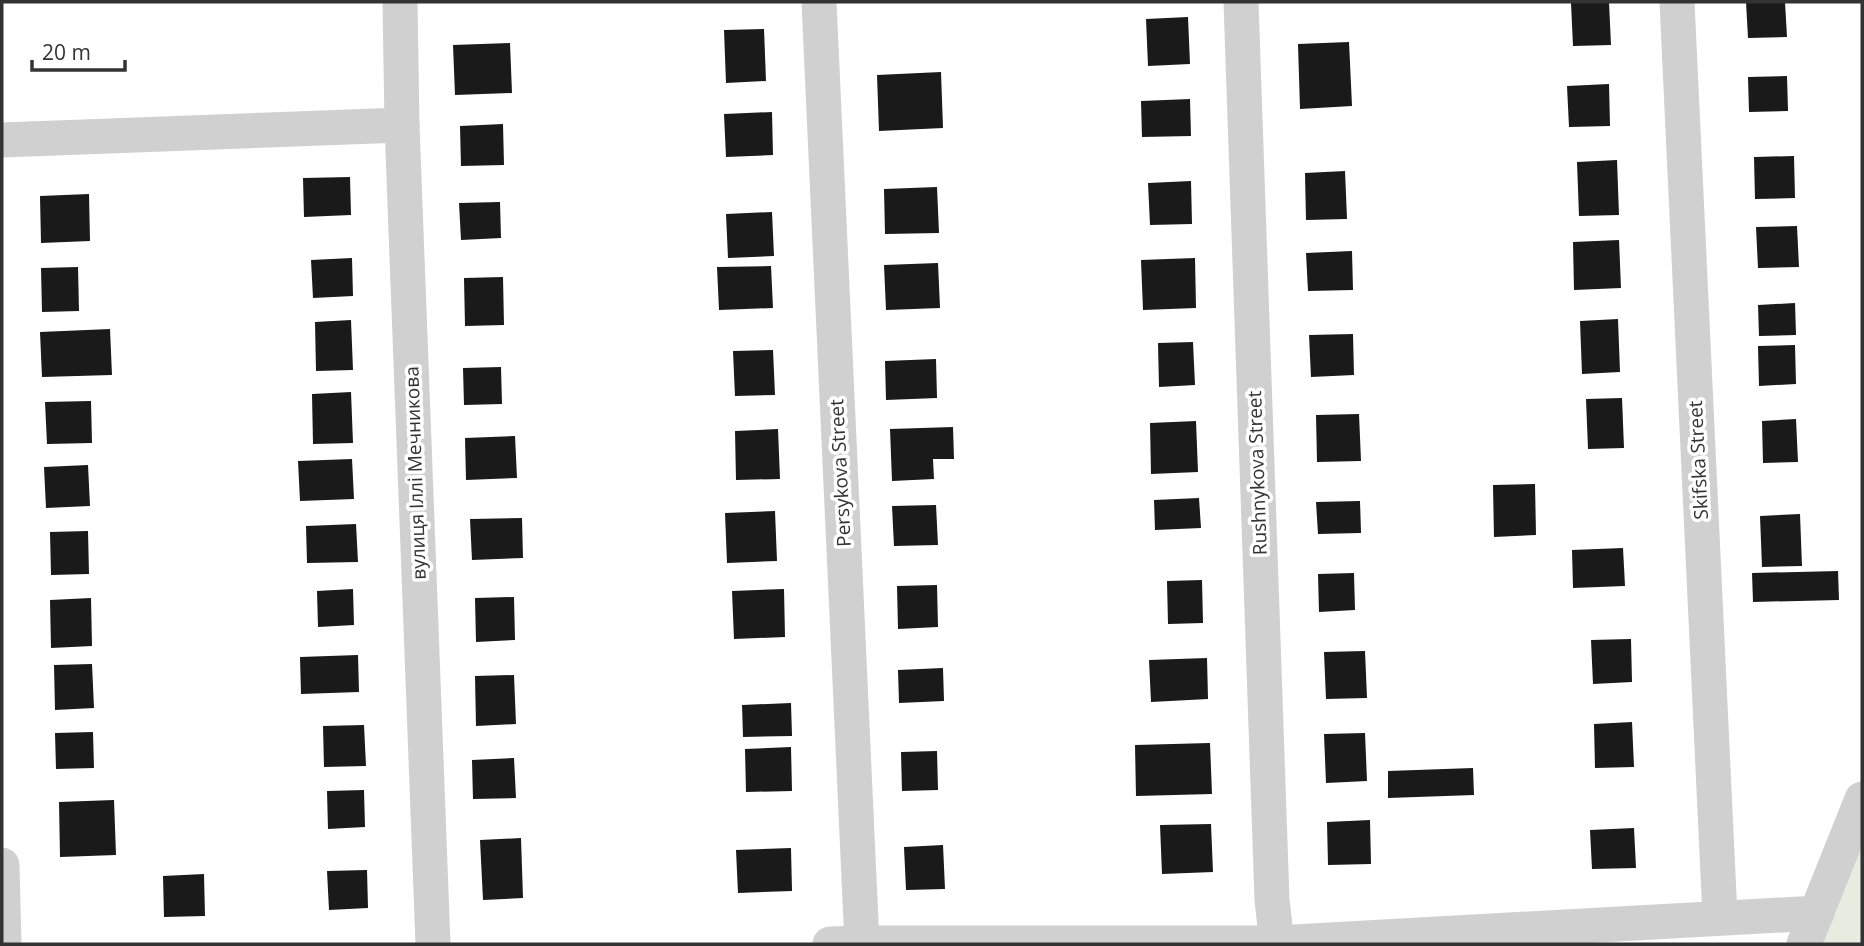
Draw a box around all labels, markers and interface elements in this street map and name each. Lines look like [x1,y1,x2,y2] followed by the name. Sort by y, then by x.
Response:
[32,28,124,72] scale bar
[42,38,91,66] text: 20 m
[398,366,432,580] street label: вулиця Іллі Мечникова
[1241,390,1273,556] street label: Rushnykova Street
[823,398,857,548] street label: Persykova Street
[1682,400,1714,520] street label: Skifska Street

